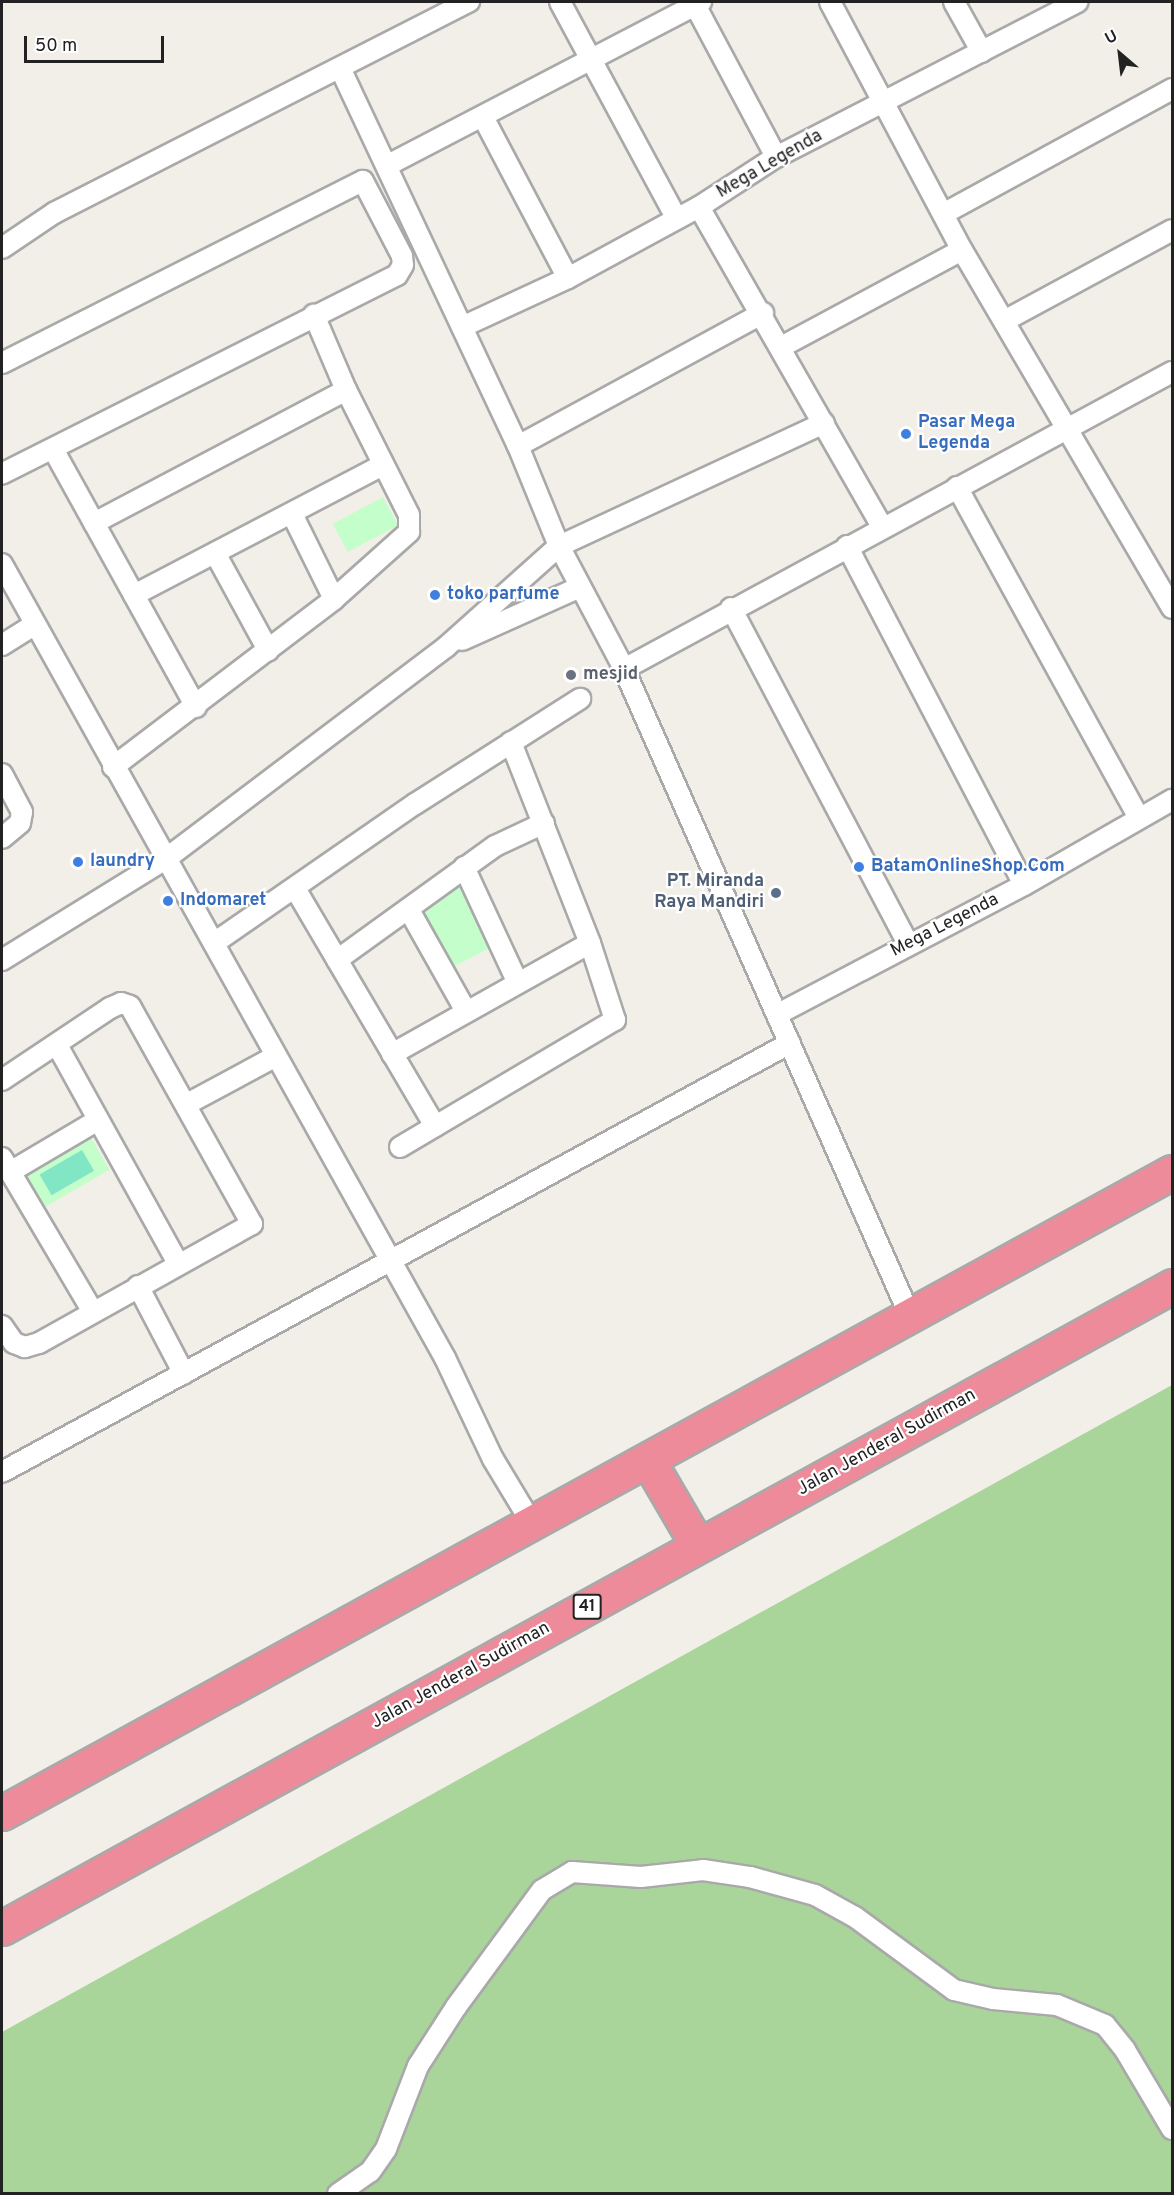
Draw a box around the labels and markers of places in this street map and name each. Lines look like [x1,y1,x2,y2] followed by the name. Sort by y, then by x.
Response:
[918,413,1015,456] place label: Pasar Mega Legenda
[899,427,913,441] marker: Pasar Mega Legenda
[447,584,559,606] place label: toko parfume
[428,588,442,602] marker: toko parfume
[583,664,638,686] place label: mesjid
[564,668,578,682] marker: mesjid
[90,851,155,873] place label: laundry
[71,855,85,869] marker: laundry
[871,856,1065,878] place label: BatamOnlineShop.Com
[852,860,866,874] marker: BatamOnlineShop.Com
[654,872,764,914] place label: PT. Miranda Raya Mandiri
[769,886,783,900] marker: PT. Miranda Raya Mandiri
[180,890,266,912] place label: Indomaret
[161,894,175,908] marker: Indomaret

